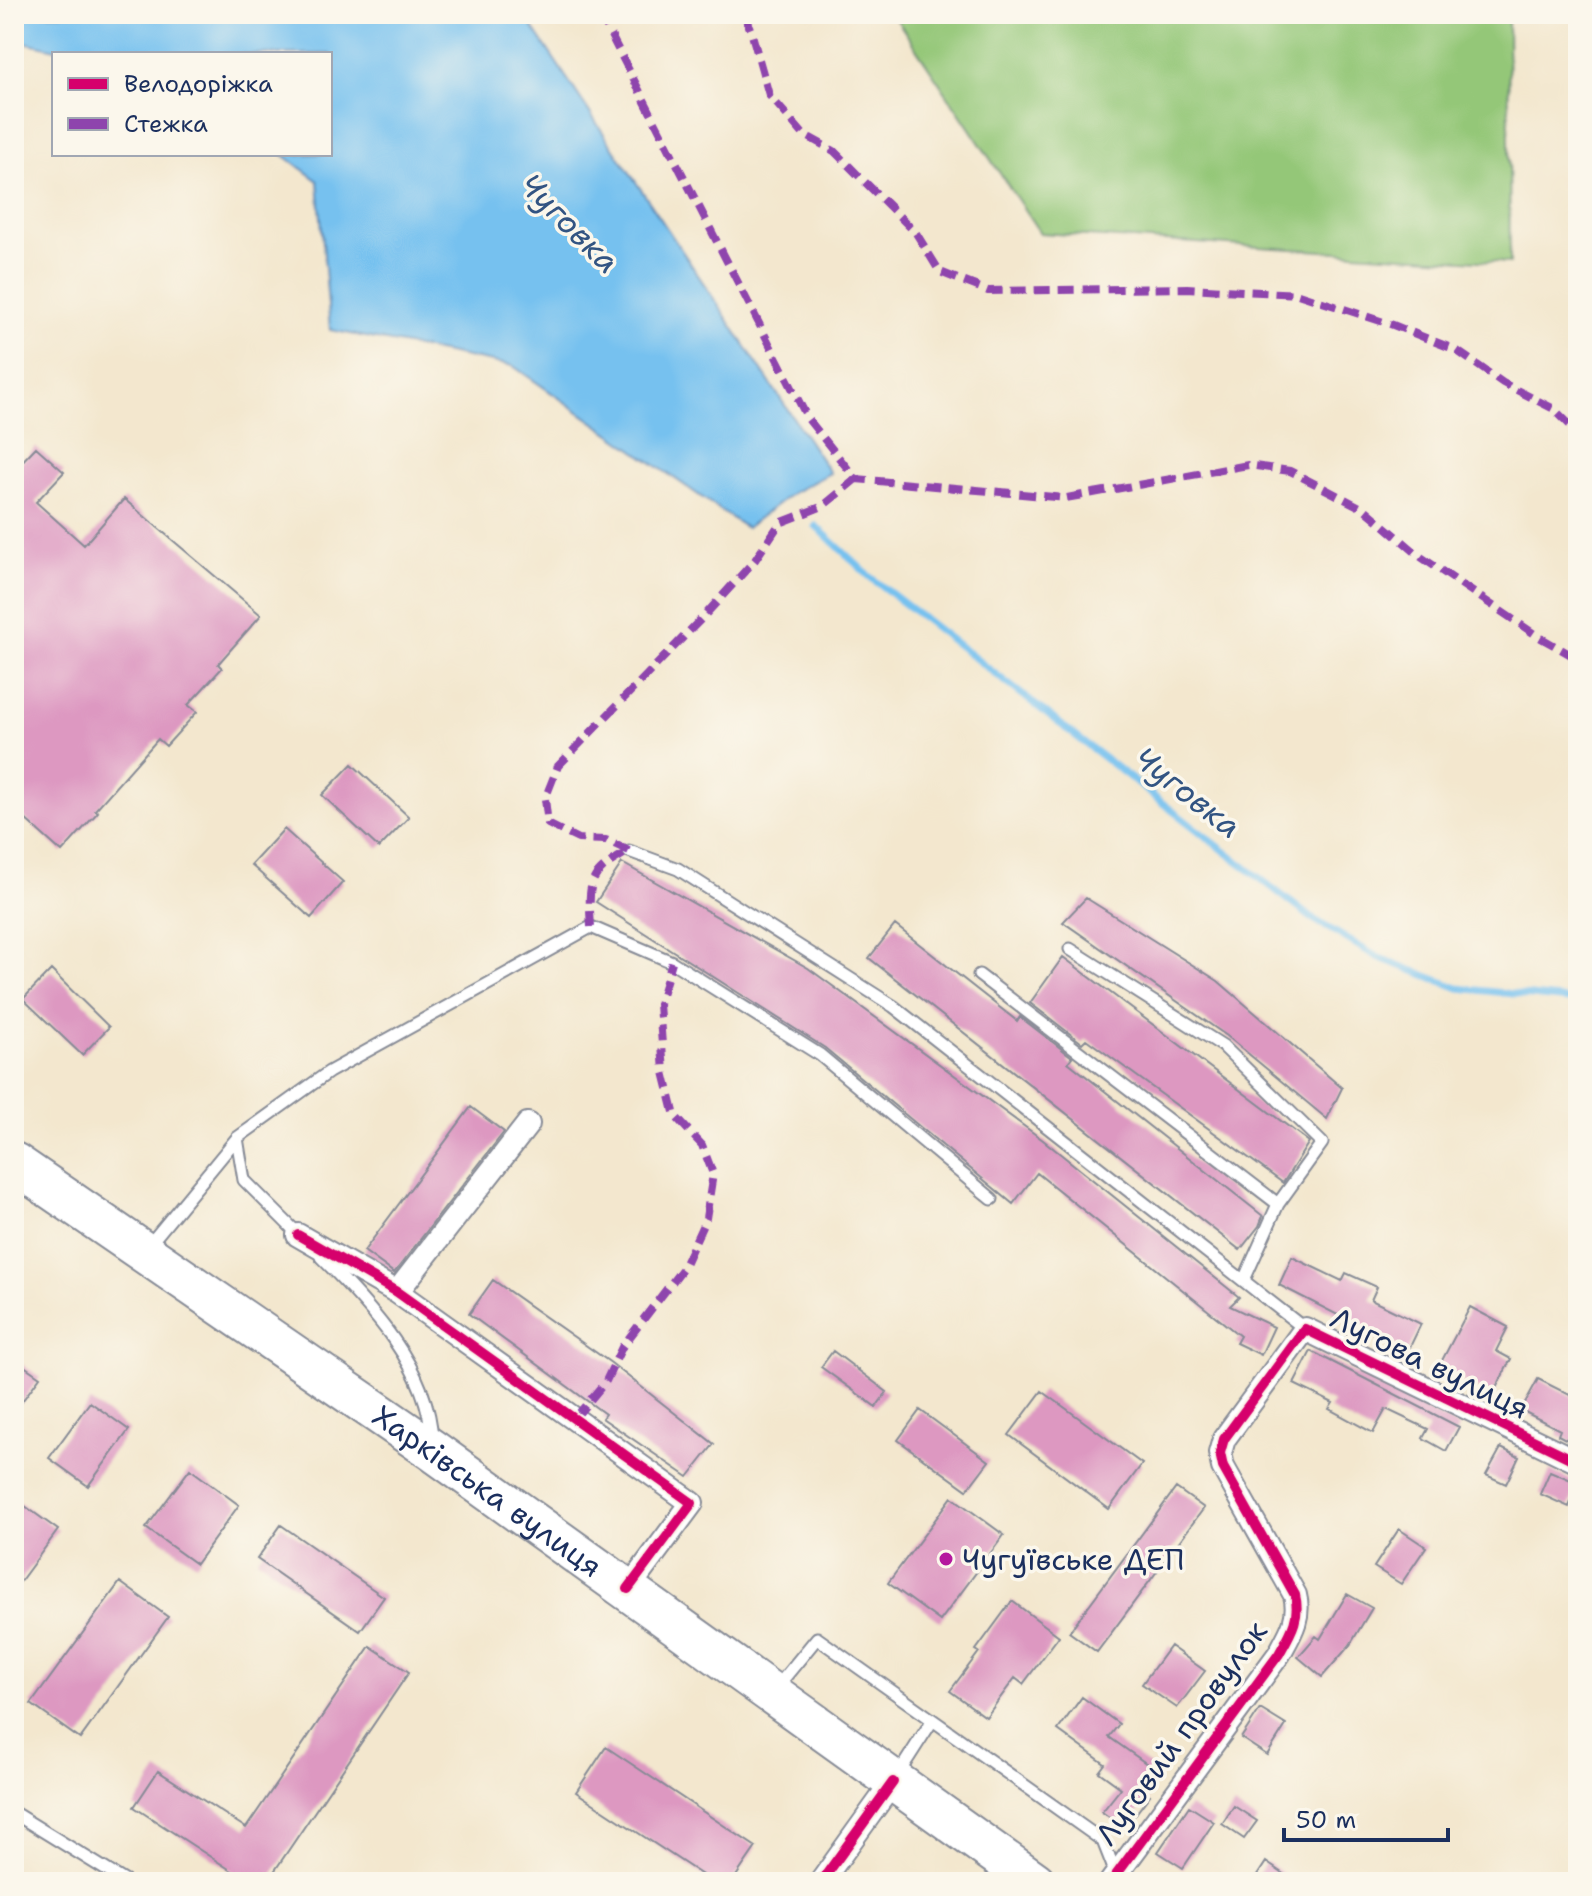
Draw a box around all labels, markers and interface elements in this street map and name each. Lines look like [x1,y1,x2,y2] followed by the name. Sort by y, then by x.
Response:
[52,52,332,156] legend
[124,68,273,100] text: Велодоріжка
[124,108,208,140] text: Стежка
[511,164,629,282] water label: Чуговка
[1125,736,1251,848] water label: Чуговка
[1324,1297,1536,1429] street label: Лугова вулиця
[365,1395,611,1586] street label: Харківська вулиця
[962,1539,1184,1580] place label: Чугуївське ДЕП
[937,1550,955,1568] marker: Чугуївське ДЕП
[1086,1612,1276,1853] street label: Луговий провулок
[1284,1792,1448,1842] scale bar
[1296,1804,1356,1836] text: 50 m

